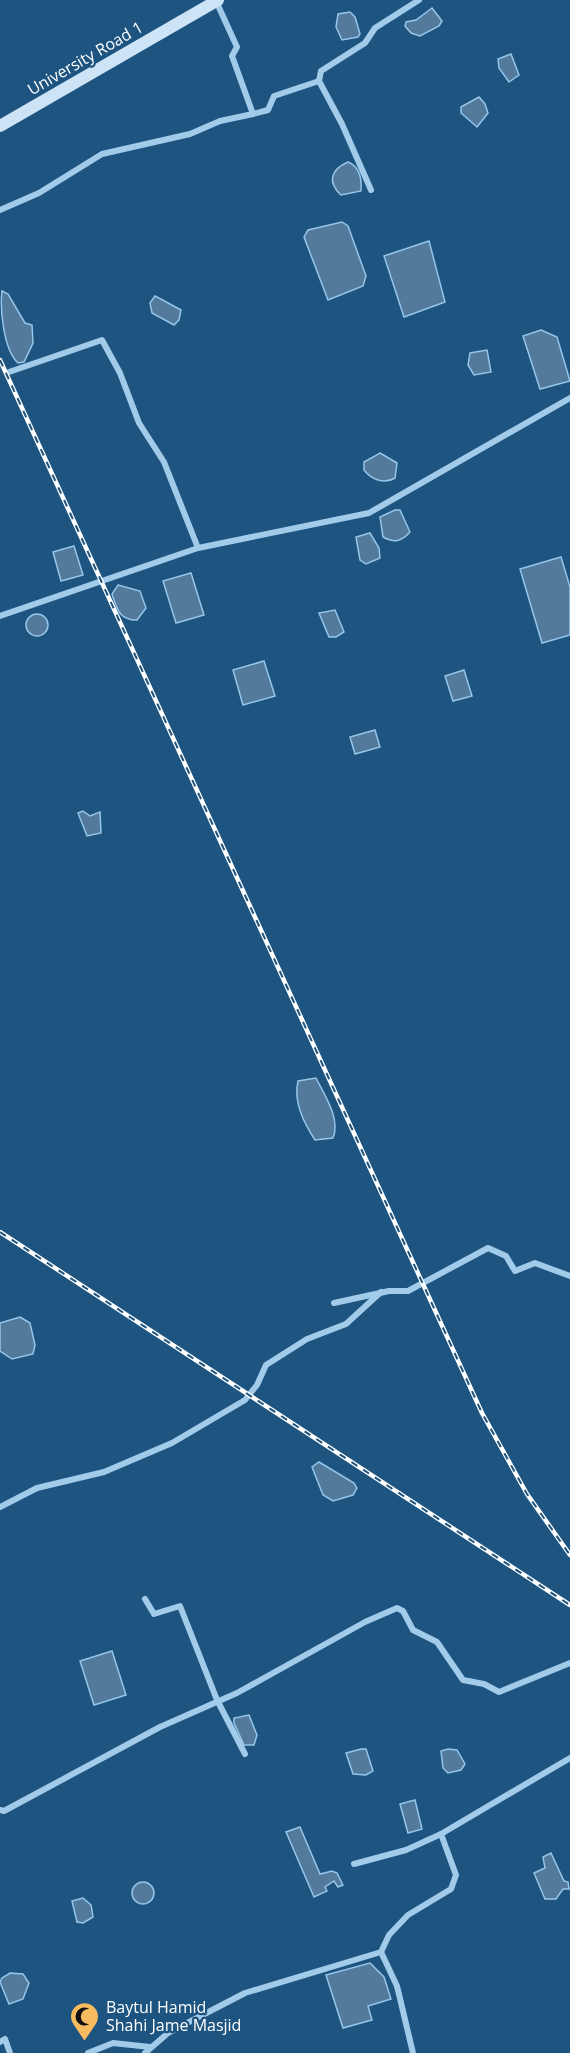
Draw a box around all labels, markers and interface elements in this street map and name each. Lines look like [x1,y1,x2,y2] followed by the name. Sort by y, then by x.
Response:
[23,16,147,100] street label: University Road 1
[106,1996,241,2036] place label: Baytul Hamid Shahi Jame Masjid
[69,2000,101,2042] mosque icon: Baytul Hamid Shahi Jame Masjid

